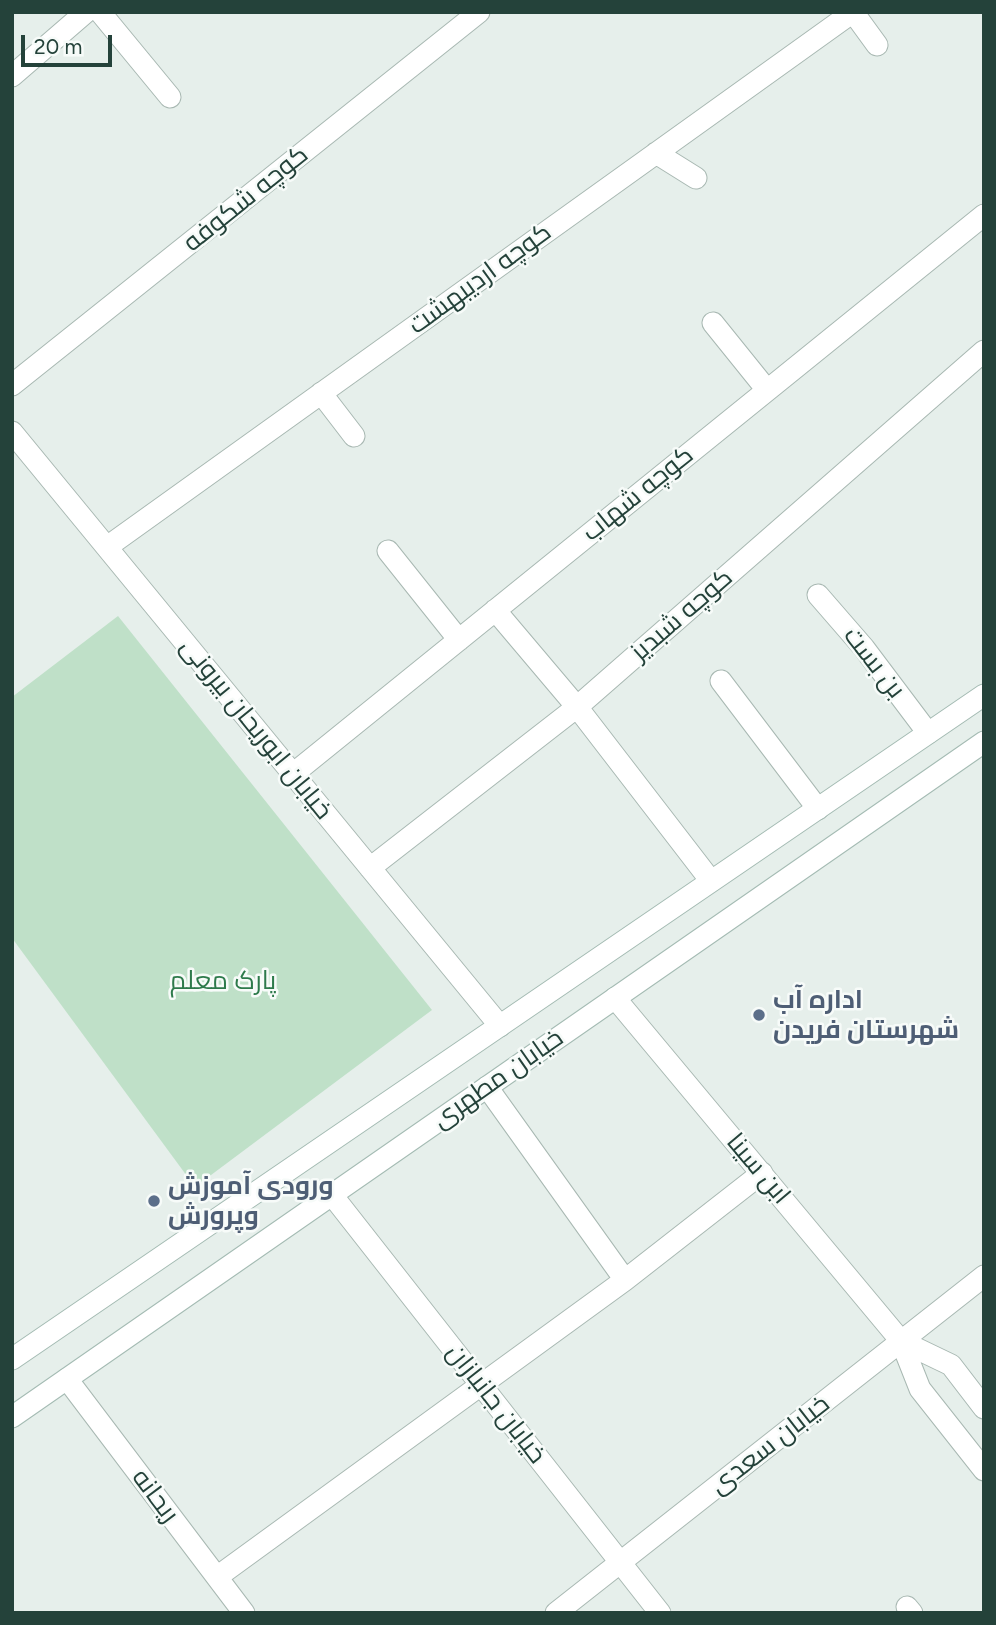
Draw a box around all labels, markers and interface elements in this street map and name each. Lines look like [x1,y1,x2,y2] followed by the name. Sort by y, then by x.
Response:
[24,21,116,65] scale bar
[34,34,82,59] text: 20 m
[177,139,315,259] street label: کوچه شکوفه
[403,217,557,341] street label: کوچه اردیبهشت
[576,440,700,548] street label: کوچه شهاب
[625,562,739,668] street label: کوچه شبدیز
[836,621,912,705] street label: بن بست
[173,632,339,826] street label: خیابان ابوریحان بیرونی
[170,965,276,997] park label: پارک معلم
[773,984,959,1046] place label: اداره آب شهرستان فریدن
[751,1007,767,1023] marker: اداره آب شهرستان فریدن
[427,1022,569,1136] street label: خیابان مطهری
[719,1127,797,1211] street label: ابن سینا
[168,1170,334,1232] place label: ورودی آموزش وپرورش
[146,1193,162,1209] marker: ورودی آموزش وپرورش
[440,1338,552,1470] street label: خیابان جانبازان
[704,1389,836,1501] street label: خیابان سعدی
[125,1463,185,1529] street label: ریحانه

